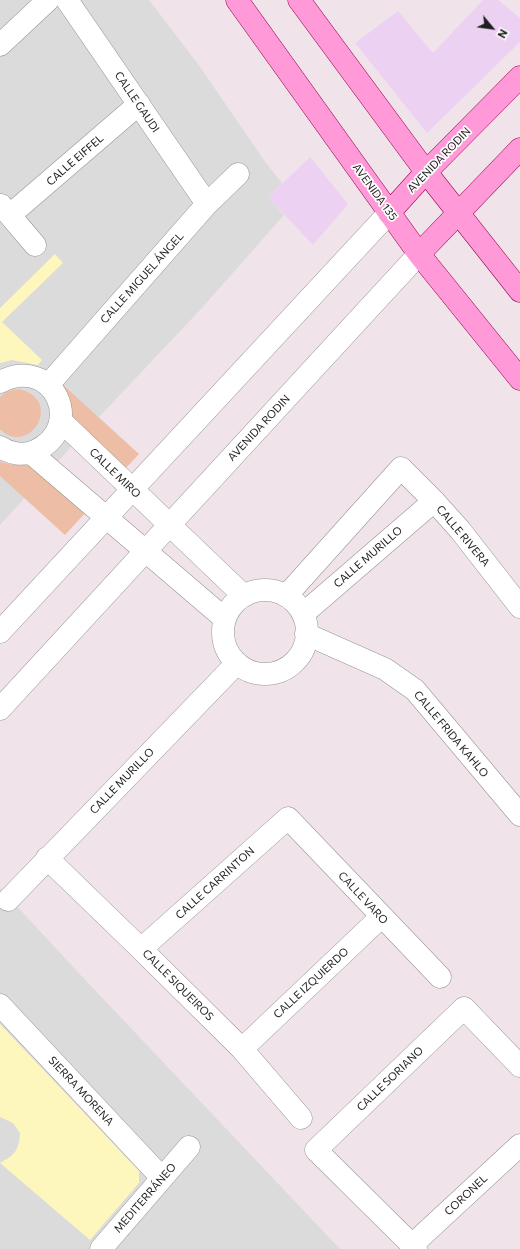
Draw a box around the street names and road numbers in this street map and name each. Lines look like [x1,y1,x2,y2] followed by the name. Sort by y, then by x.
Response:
[112,69,162,135] street label: CALLE GAUDI
[405,125,473,195] street label: AVENIDA RODIN
[44,132,106,188] street label: CALLE EIFFEL
[350,161,400,223] street label: AVENIDA 135
[98,230,186,326] street label: CALLE MIGUEL ÁNGEL
[225,392,293,464] street label: AVENIDA RODIN
[87,445,143,501] street label: CALLE MIRO
[434,503,492,569] street label: CALLE RIVERA
[331,524,405,590] street label: CALLE MURILLO
[411,688,491,780] street label: CALLE FRIDA KAHLO
[87,745,157,817] street label: CALLE MURILLO
[173,844,257,922] street label: CALLE CARRINTON
[335,869,391,927] street label: CALLE VARO
[271,945,351,1021] street label: CALLE IZQUIERDO
[140,947,216,1023] street label: CALLE SIQUEIROS
[354,1044,426,1114] street label: CALLE SORIANO
[46,1054,116,1128] street label: SIERRA MORENA
[111,1160,179,1236] street label: MEDITERRÁNEO
[442,1172,490,1218] street label: CORONEL

